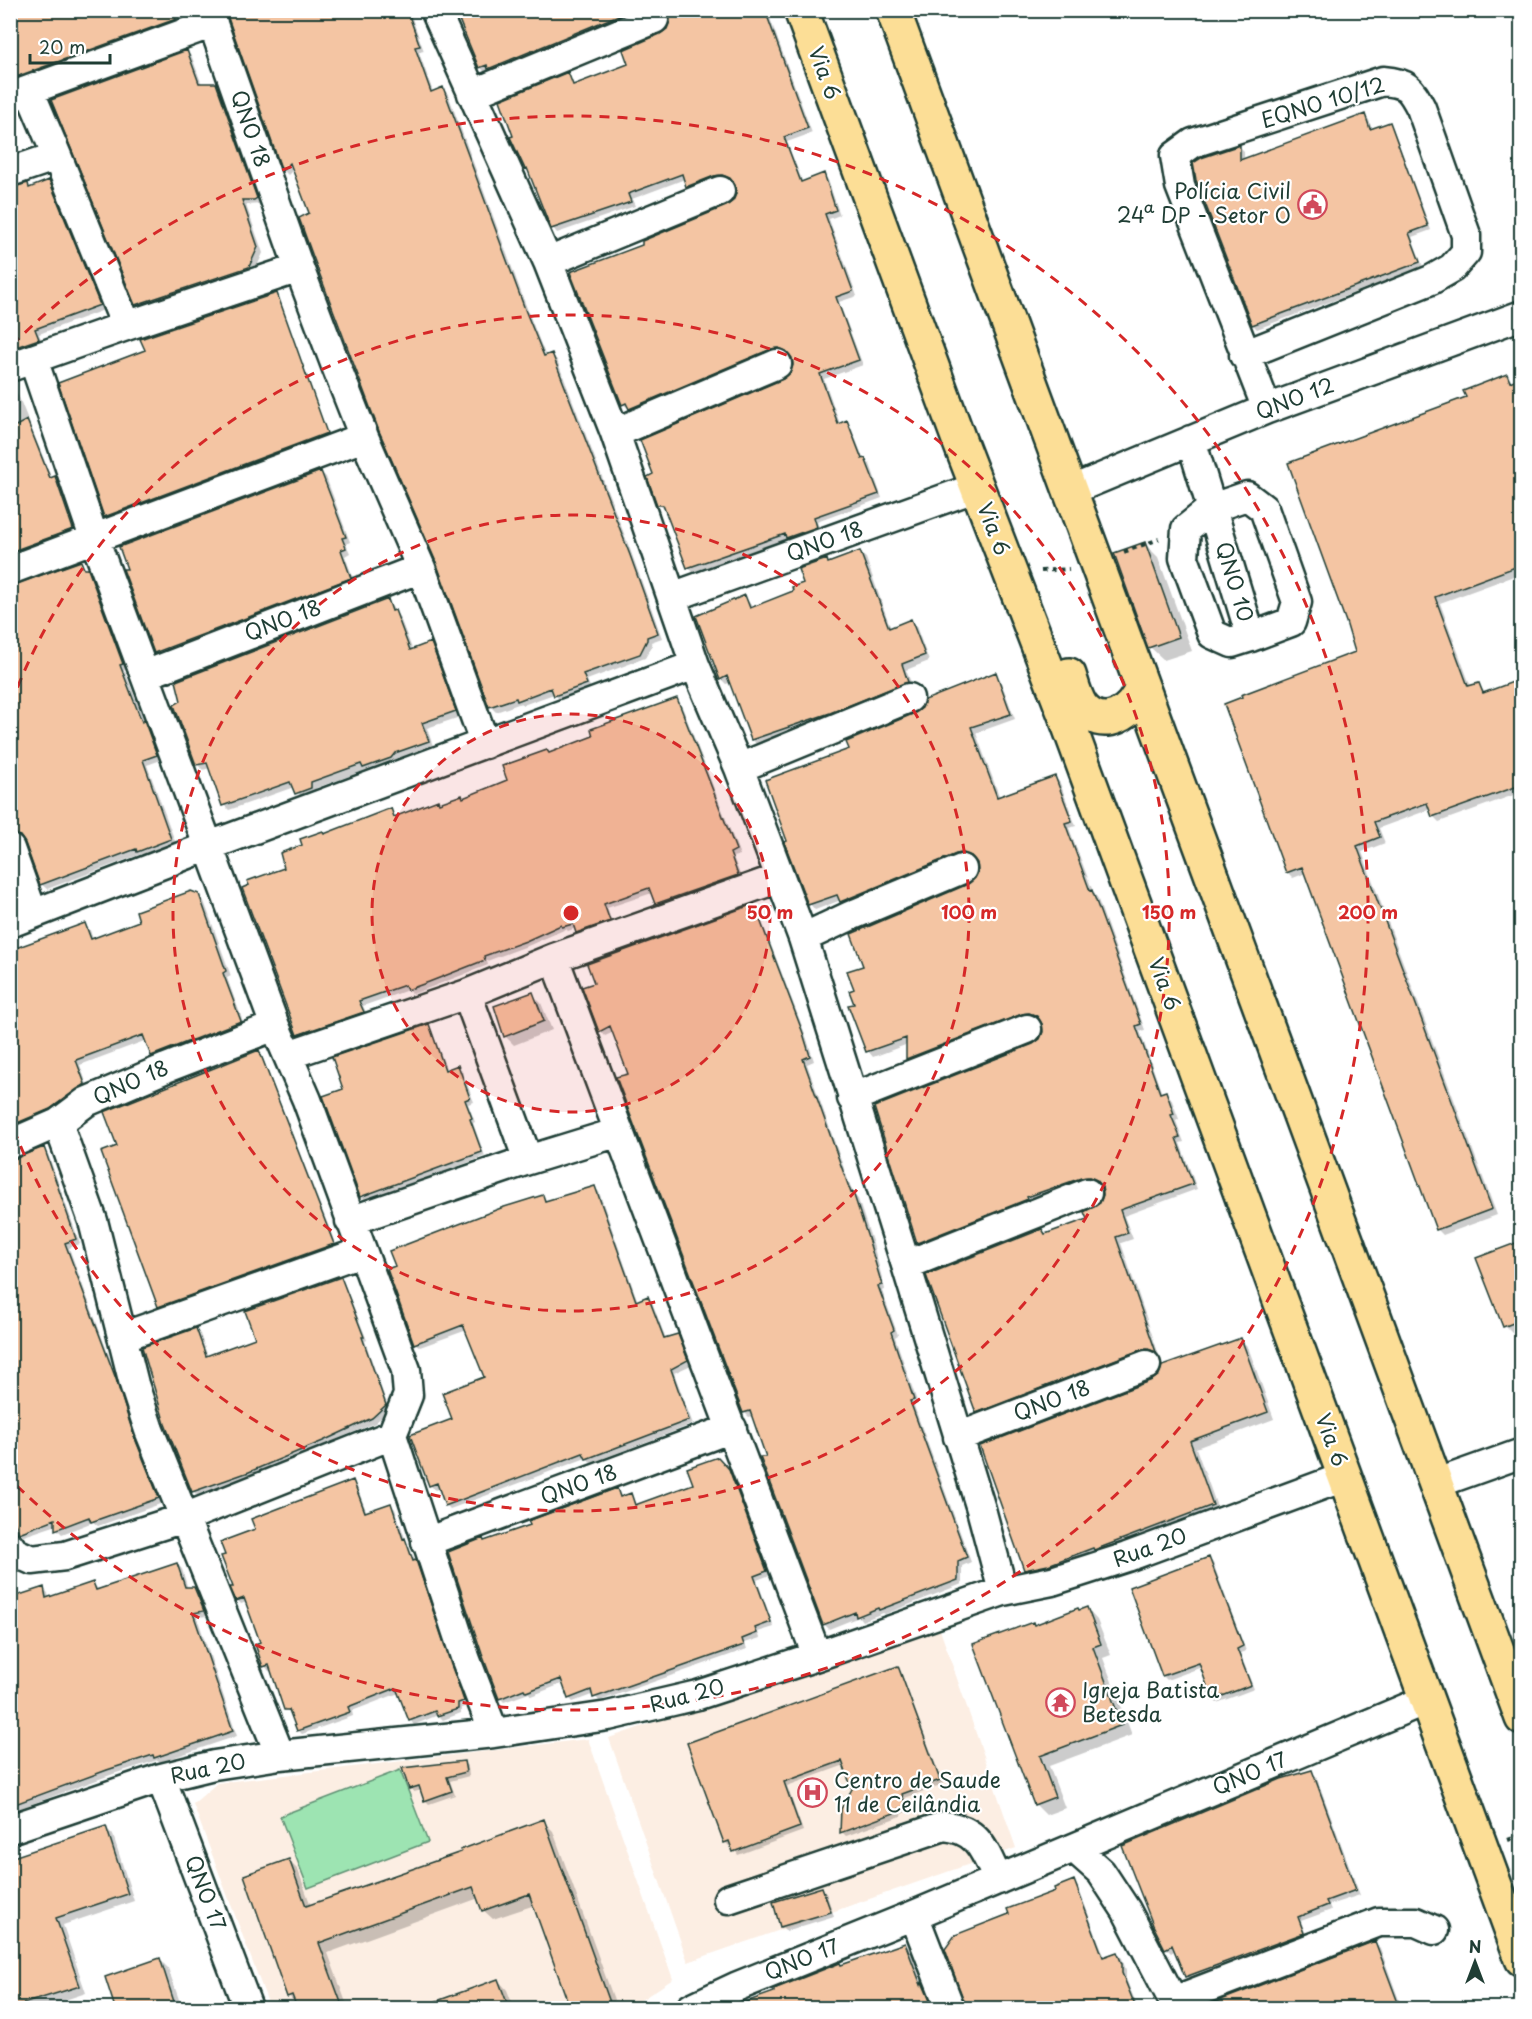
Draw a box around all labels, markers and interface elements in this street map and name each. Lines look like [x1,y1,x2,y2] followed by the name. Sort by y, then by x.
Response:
[30,27,110,65] scale bar
[39,33,85,60] text: 20 m
[802,41,850,103] street label: Via 6
[1257,67,1388,135] street label: EQNO 10/12
[224,85,280,171] street label: QNO 18
[1117,174,1291,230] place label: Polícia Civil 24ª DP - Setor O
[1296,188,1328,220] public building icon: Polícia Civil 24ª DP - Setor O
[1250,368,1338,427] street label: QNO 12
[970,497,1020,559] street label: Via 6
[781,511,867,569] street label: QNO 18
[1209,537,1263,625] street label: QNO 10
[239,590,325,648] street label: QNO 18
[747,898,793,925] text: 50 m
[941,898,997,925] text: 100 m
[1142,898,1196,925] text: 150 m
[1338,898,1398,925] text: 200 m
[561,903,581,923] centre of rings
[1142,952,1190,1014] street label: Via 6
[87,1050,173,1112] street label: QNO 18
[1008,1370,1094,1428] street label: QNO 18
[1309,1408,1357,1470] street label: Via 6
[535,1454,621,1512] street label: QNO 18
[1108,1518,1191,1574] street label: Rua 20
[646,1669,727,1719] street label: Rua 20
[1082,1673,1219,1729] place label: Igreja Batista Betesda
[1045,1687,1077,1719] temple icon: Igreja Batista Betesda
[1207,1742,1291,1802] street label: QNO 17
[167,1743,248,1791] street label: Rua 20
[834,1763,1001,1819] place label: Centro de Saude 11 de Ceilândia
[797,1777,829,1809] hospital icon: Centro de Saude 11 de Ceilândia
[178,1850,236,1934] street label: QNO 17
[759,1929,843,1988] street label: QNO 17
[1445,1932,1505,1992] north arrow
[1469,1934,1481,1958] text: N

